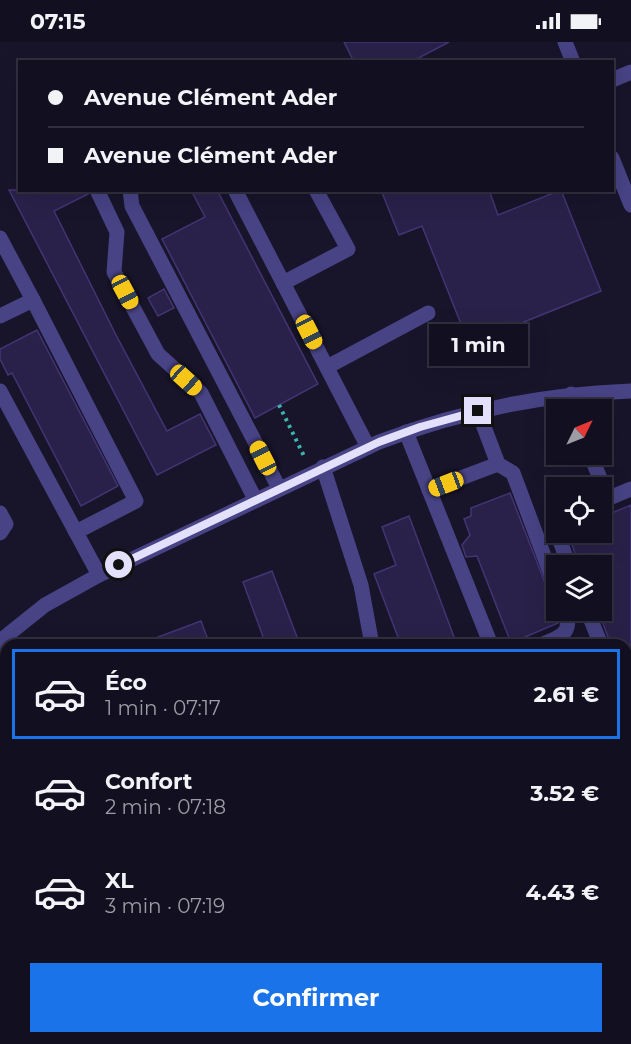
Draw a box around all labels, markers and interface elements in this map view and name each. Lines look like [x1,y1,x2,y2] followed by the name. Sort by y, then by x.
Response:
[30,8,86,35] text: 07:15
[84,84,337,111] text: Avenue Clément Ader
[84,142,337,169] text: Avenue Clément Ader
[109,272,141,312] car
[293,312,325,352] car
[428,324,528,366] callout: 1 min
[451,333,506,357] text: 1 min
[167,361,205,399] car
[464,397,491,424] route end
[546,399,612,465] north arrow
[546,399,612,621] map controls
[247,438,279,478] car
[426,469,466,499] car
[546,477,612,543] button: locate
[105,551,132,578] route start
[546,555,612,621] button: layers
[33,667,87,721] icon: car
[105,669,147,696] text: Éco
[534,681,599,708] text: 2.61 €
[105,696,221,720] text: 1 min · 07:17
[33,766,87,820] icon: car
[105,768,192,795] text: Confort
[530,780,599,807] text: 3.52 €
[105,795,226,819] text: 2 min · 07:18
[33,865,87,919] icon: car
[105,867,134,894] text: XL
[526,879,599,906] text: 4.43 €
[105,894,225,918] text: 3 min · 07:19
[30,963,602,1032] button: Confirmer

